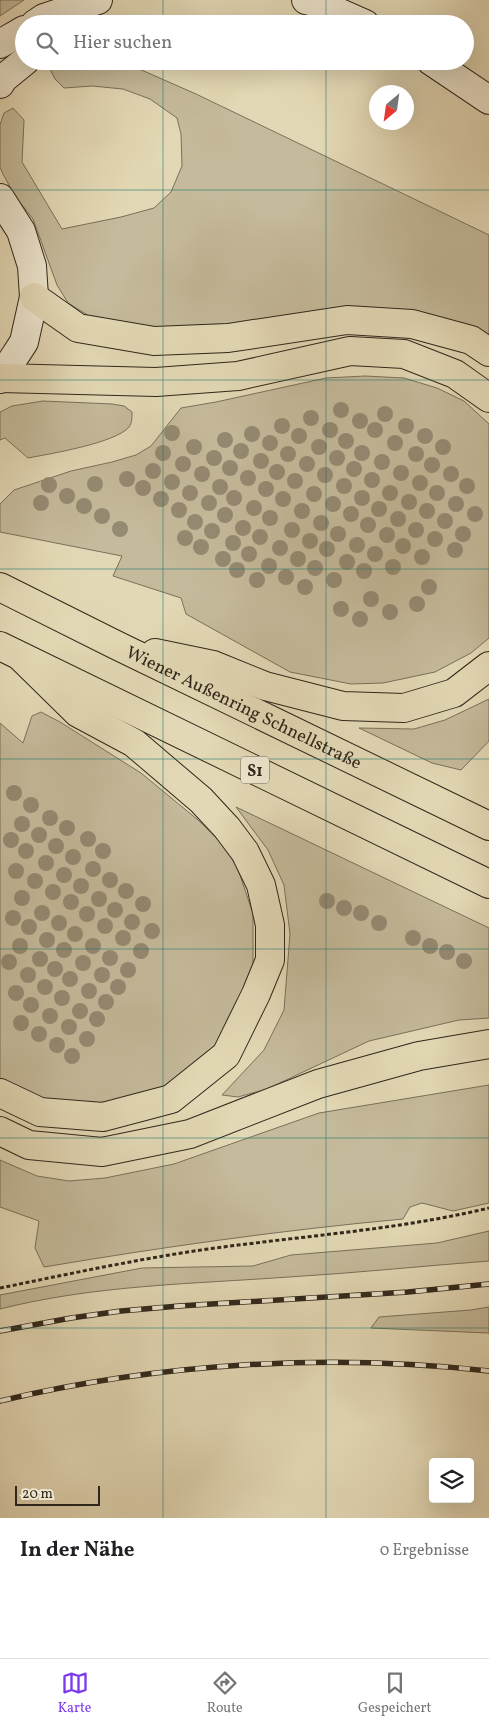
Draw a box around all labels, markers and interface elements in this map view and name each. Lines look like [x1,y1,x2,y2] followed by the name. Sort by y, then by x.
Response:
[15,15,474,70] search box
[33,29,61,57] icon: search
[73,30,172,56] text: Hier suchen
[369,85,414,130] north arrow
[121,641,365,776] street label: Wiener Außenring Schnellstraße
[241,756,269,784] road number: S1
[429,1458,474,1503] map controls
[429,1458,474,1503] button: layers
[15,1483,100,1506] scale bar
[22,1485,53,1504] text: 20 m
[20,1536,135,1565] text: In der Nähe
[380,1540,469,1562] text: 0 Ergebnisse
[58,1669,91,1718] tab: Karte
[207,1669,243,1718] tab: Route
[358,1669,431,1718] tab: Gespeichert

